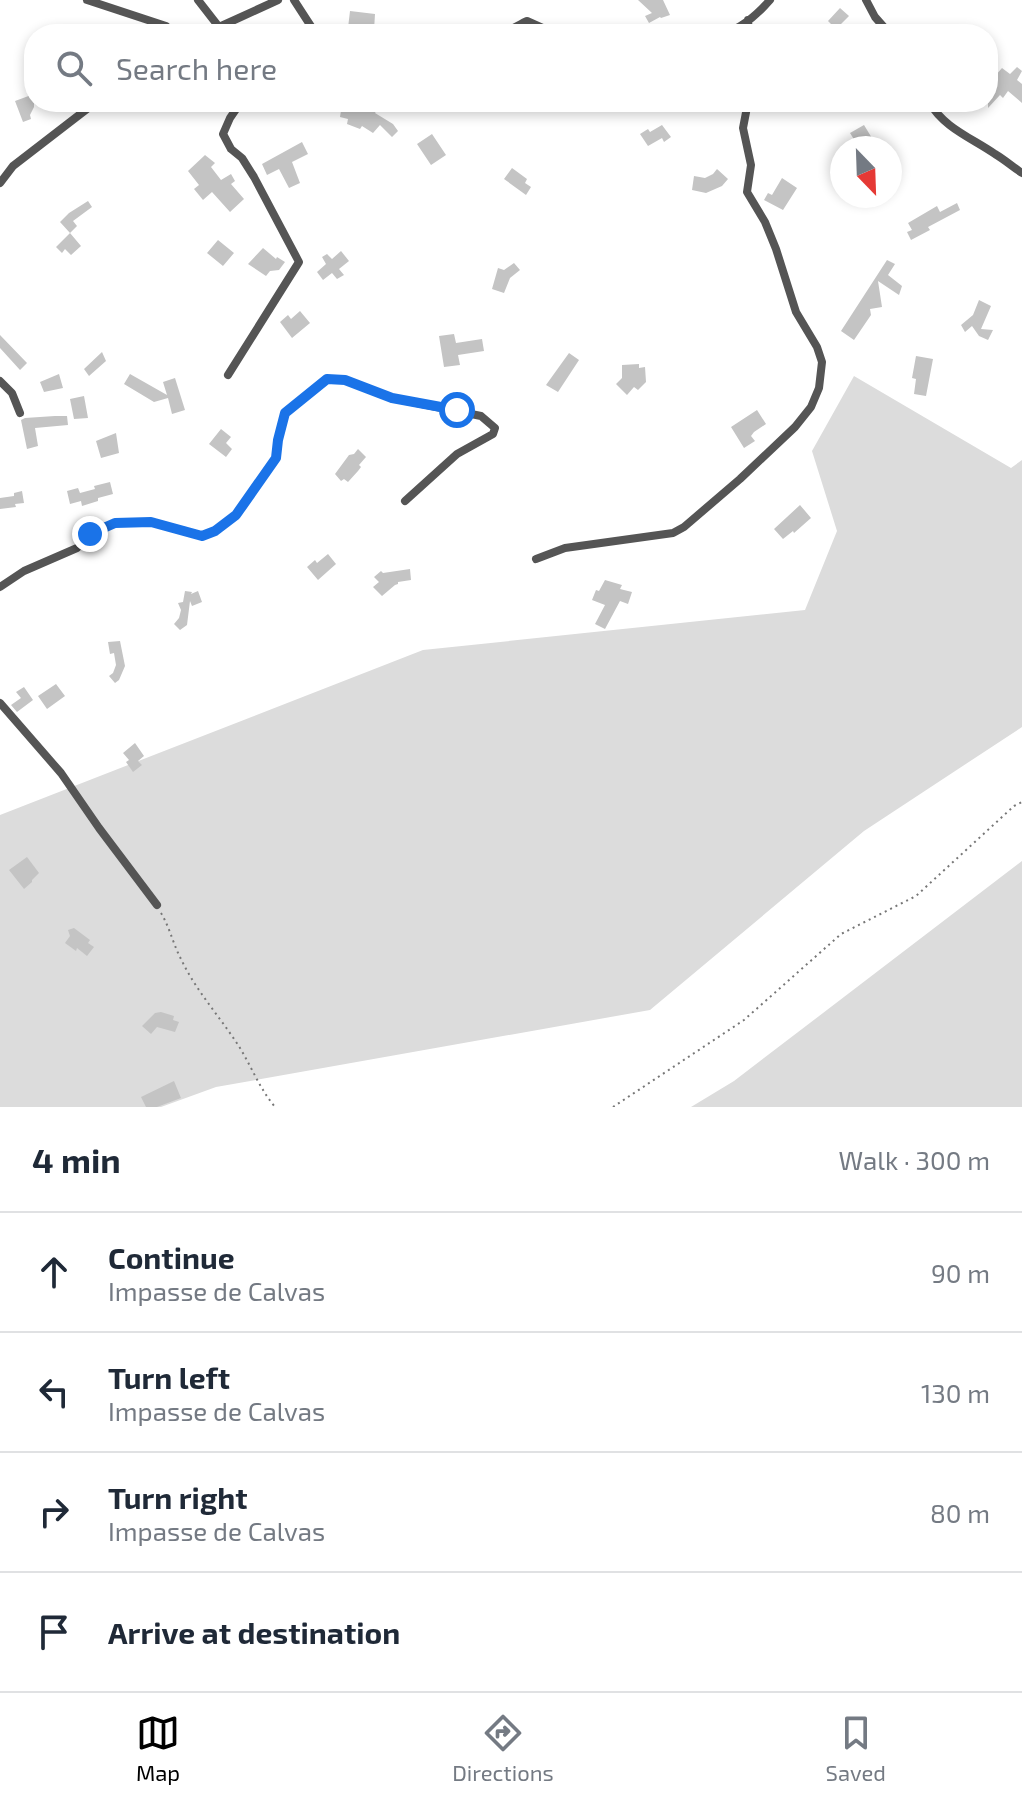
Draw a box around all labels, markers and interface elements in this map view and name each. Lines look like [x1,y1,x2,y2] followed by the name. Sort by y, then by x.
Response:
[24,24,998,112] search box
[52,46,96,90] icon: search
[116,50,277,86] text: Search here
[830,136,902,208] north arrow
[439,392,475,428] route start
[72,516,108,552] route end
[32,1139,121,1180] text: 4 min
[839,1144,990,1175] text: Walk · 300 m
[108,1239,235,1275] text: Continue
[32,1250,76,1294] icon: ahead
[931,1257,990,1288] text: 90 m
[108,1275,325,1306] text: Impasse de Calvas
[108,1359,230,1395] text: Turn left
[32,1370,76,1414] icon: left
[921,1377,990,1408] text: 130 m
[108,1395,325,1426] text: Impasse de Calvas
[108,1479,248,1515] text: Turn right
[32,1490,76,1534] icon: right
[930,1497,990,1528] text: 80 m
[108,1515,325,1546] text: Impasse de Calvas
[32,1610,76,1654] icon: arrive
[108,1614,400,1650] text: Arrive at destination
[136,1711,180,1785] tab: Map
[452,1711,554,1785] tab: Directions
[826,1711,886,1785] tab: Saved

